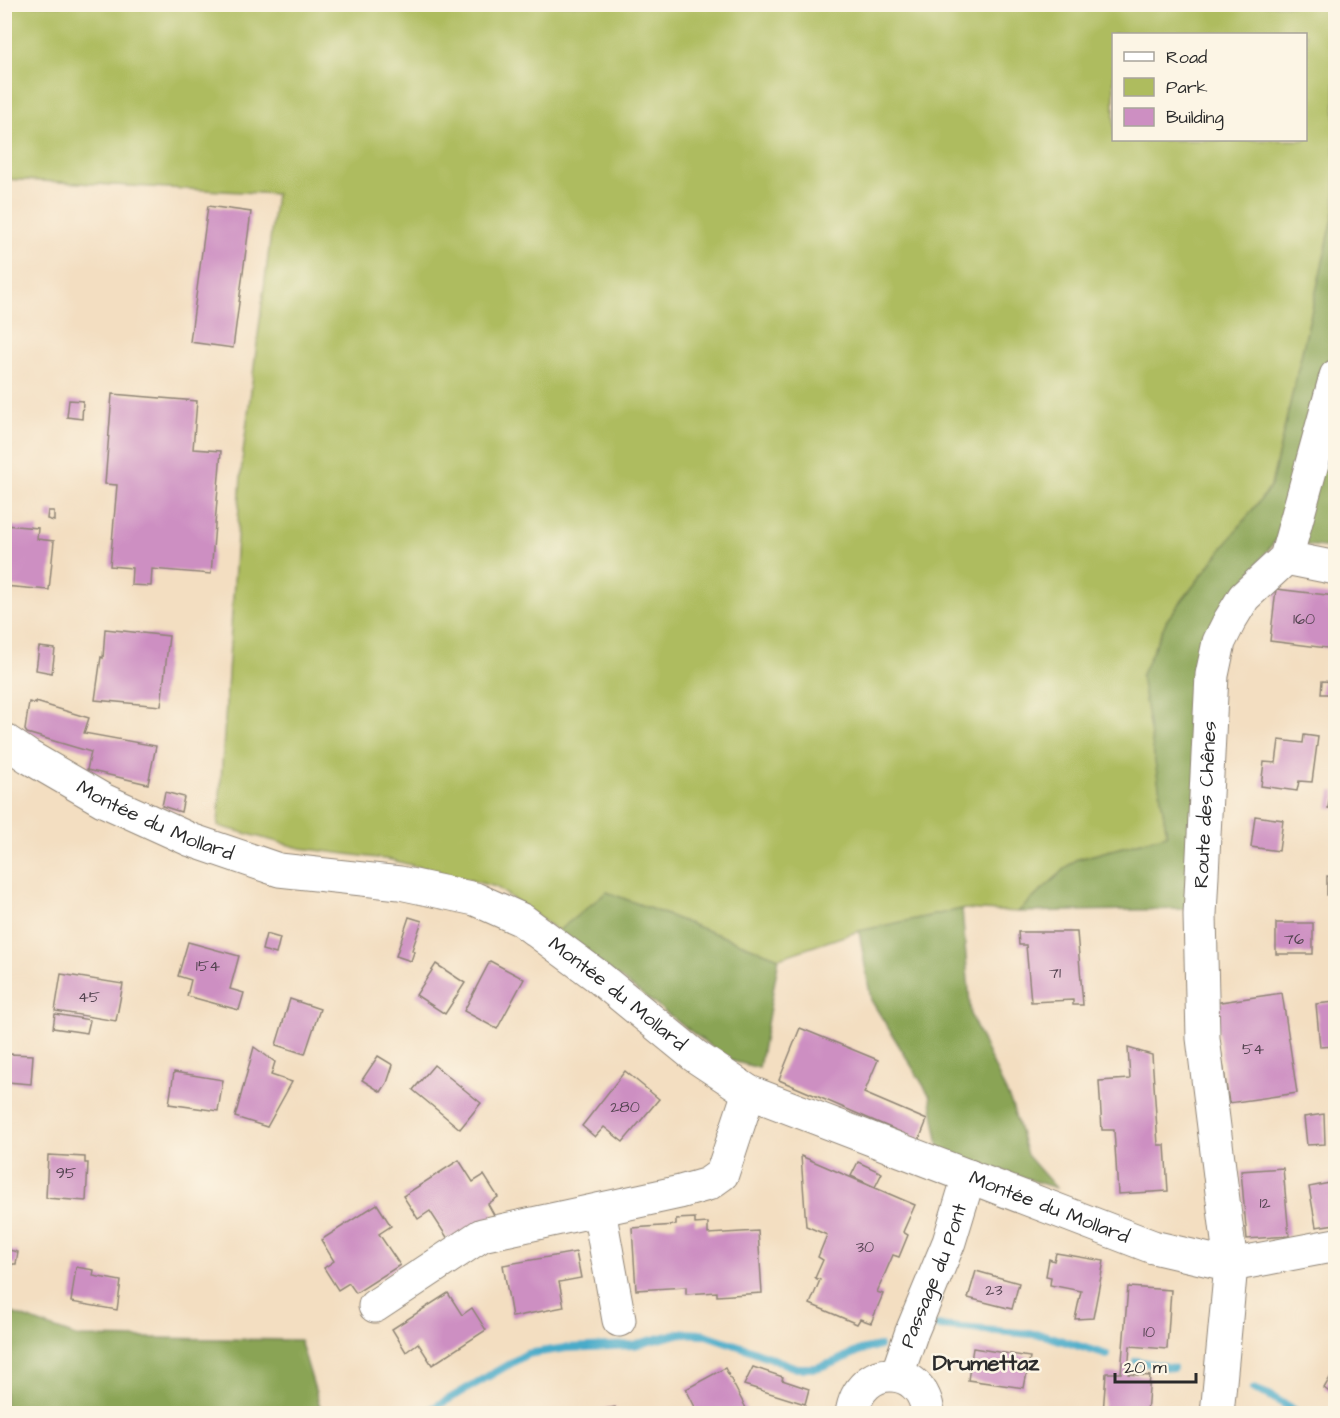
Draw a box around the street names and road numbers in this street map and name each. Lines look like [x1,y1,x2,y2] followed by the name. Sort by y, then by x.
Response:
[1187,720,1224,889] street label: Route des Chênes
[71,774,237,868] street label: Montée du Mollard
[542,930,693,1058] street label: Montée du Mollard
[965,1164,1134,1251] street label: Montée du Mollard
[893,1200,974,1352] street label: Passage du Pont

